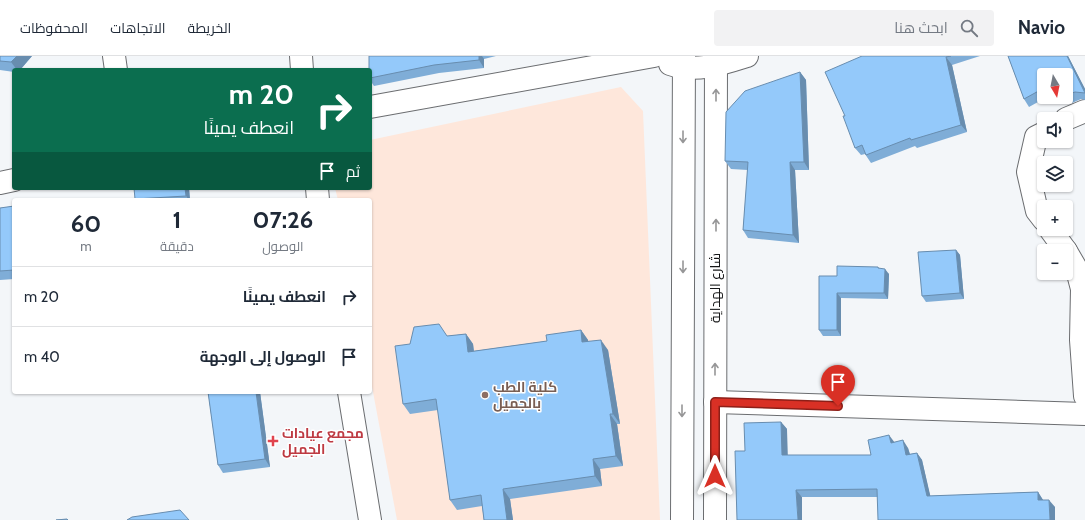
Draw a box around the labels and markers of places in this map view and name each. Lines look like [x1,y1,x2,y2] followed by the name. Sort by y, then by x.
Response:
[821,365,855,406] pin
[493,378,557,412] place label: كلية الطب بالجميل
[480,390,490,400] marker: كلية الطب بالجميل
[282,424,364,458] place label: مجمع عيادات الجميل
[267,435,279,447] marker: مجمع عيادات الجميل

